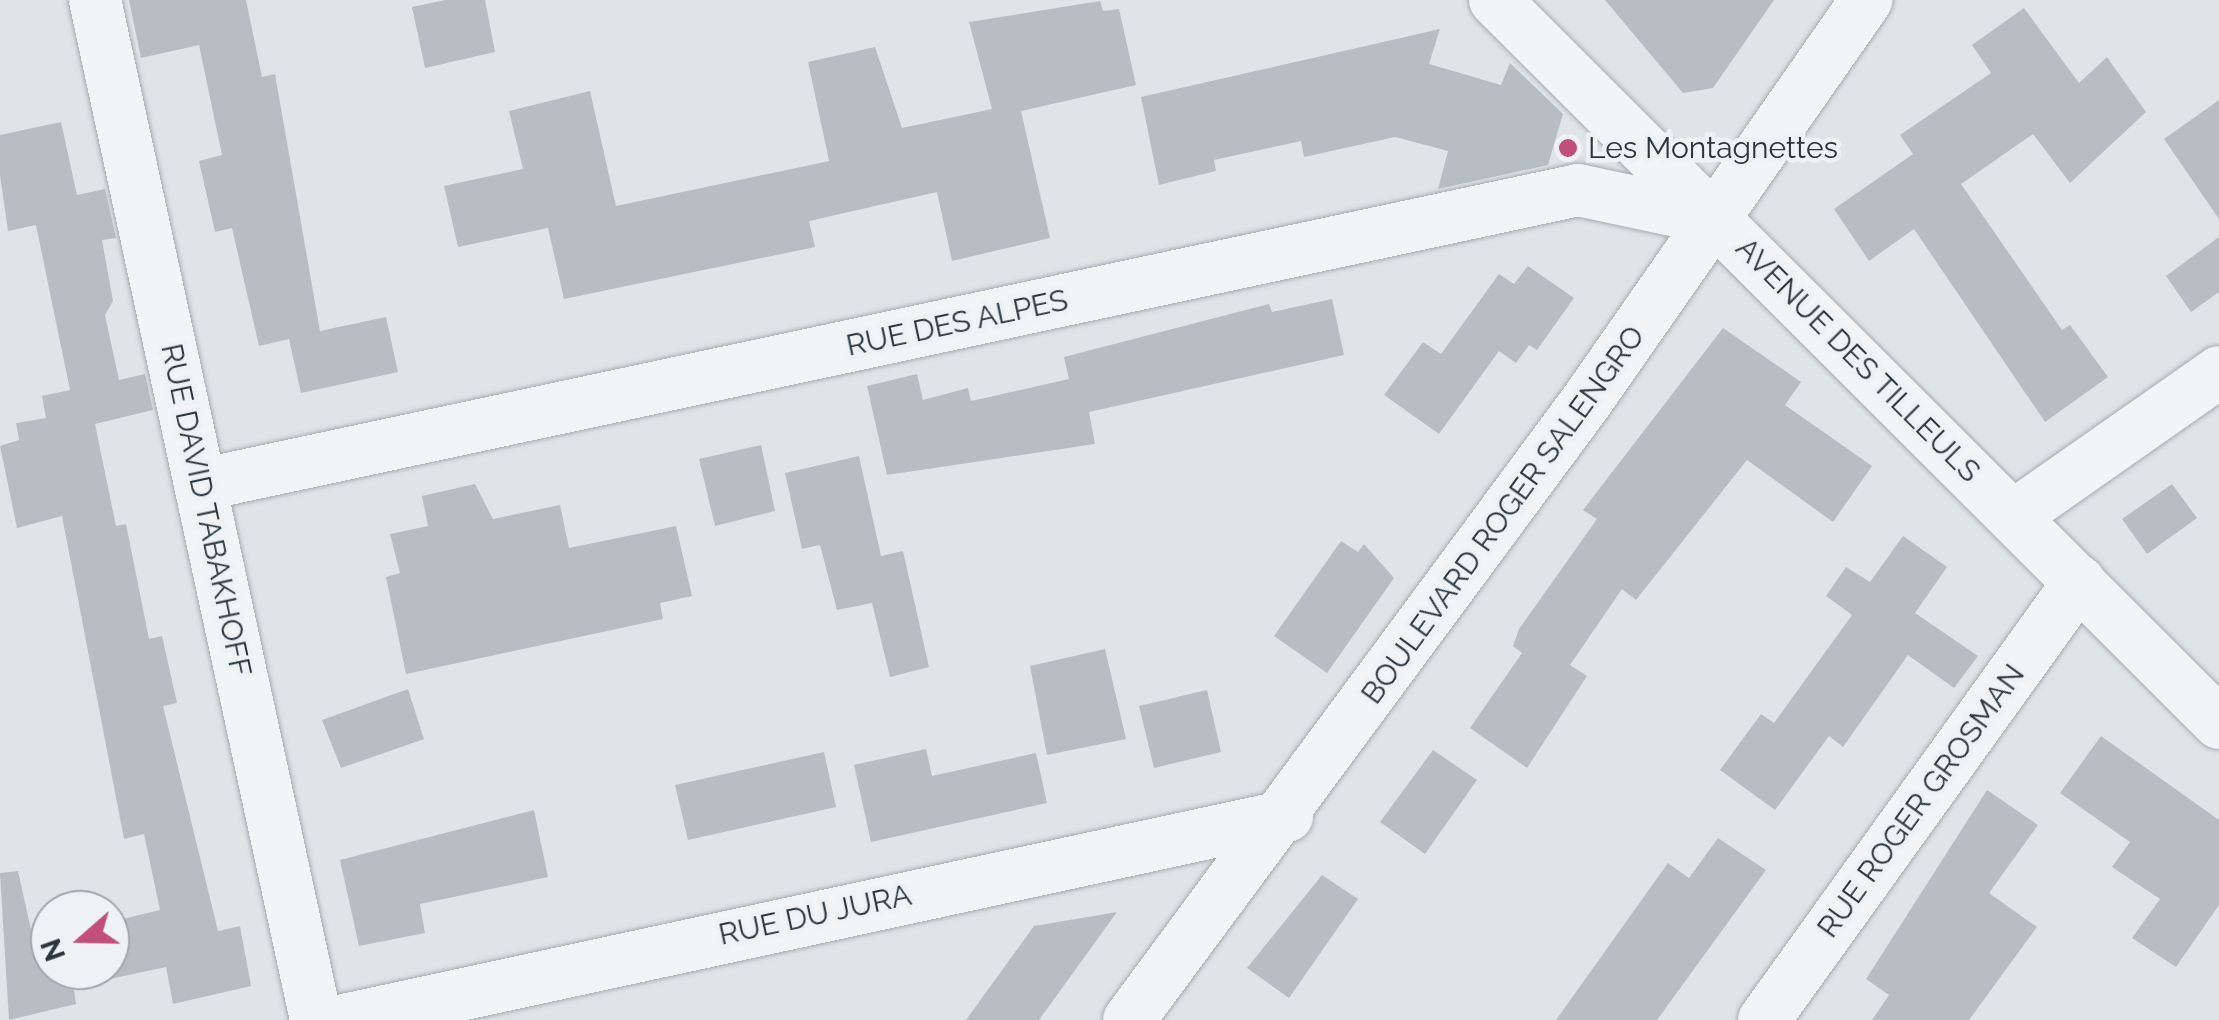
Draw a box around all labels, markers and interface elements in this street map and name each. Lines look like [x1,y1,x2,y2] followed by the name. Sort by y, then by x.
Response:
[1588,130,1838,166] place label: Les Montagnettes
[1557,137,1579,159] marker: Les Montagnettes
[1728,230,1988,490] street label: AVENUE DES TILLEULS
[843,282,1071,364] street label: RUE DES ALPES
[1354,319,1652,711] street label: BOULEVARD ROGER SALENGRO
[153,340,259,680] street label: RUE DAVID TABAKHOFF
[1810,657,2032,945] street label: RUE ROGER GROSMAN
[715,877,915,953] street label: RUE DU JURA
[30,890,130,990] north arrow
[34,934,72,965] text: N

